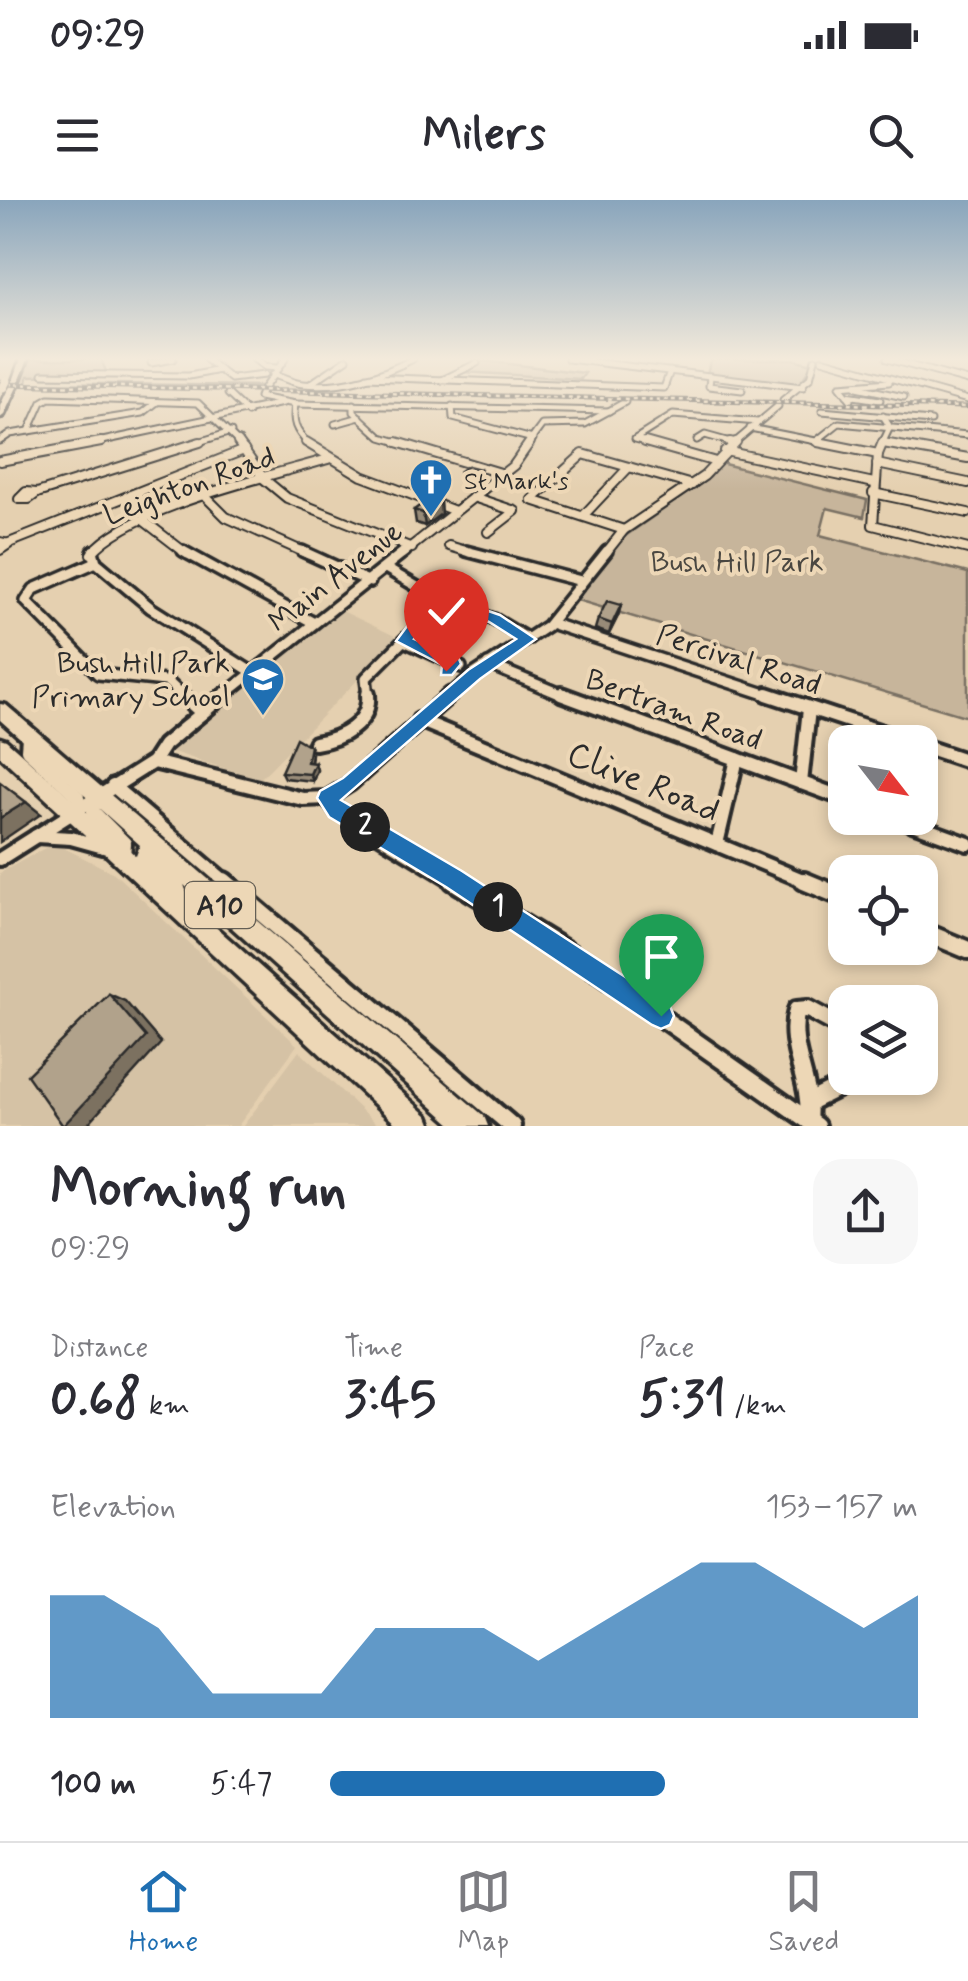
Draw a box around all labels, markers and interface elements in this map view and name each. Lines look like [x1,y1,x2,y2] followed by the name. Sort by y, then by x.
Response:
[50,11,145,60] text: 09:29
[422,106,546,165] text: Milers
[50,108,105,163] icon: menu
[863,108,918,163] icon: search
[98,437,281,535] street label: Leighton Road
[408,457,454,518] church icon: St Mark's
[464,466,569,499] place label: St Mark's
[261,512,411,642] street label: Main Avenue
[650,543,824,582] park label: Bush Hill Park
[404,569,489,672] pin
[419,584,474,639] icon: check
[651,616,826,705] street label: Percival Road
[32,644,230,717] place label: Bush Hill Park Primary School
[240,656,286,717] school or university icon: Bush Hill Park Primary School
[580,660,767,760] street label: Bertram Road
[828,725,938,835] north arrow
[828,725,938,1095] map controls
[560,731,726,834] street label: Clive Road
[340,802,390,852] pin: 2
[358,808,372,845] text: 2
[828,855,938,965] button: locate
[185,882,255,928] road number: A10
[473,882,523,932] pin: 1
[492,888,504,925] text: 1
[619,914,704,1017] pin
[634,929,689,984] icon: arrive
[828,985,938,1095] button: layers
[50,1154,347,1226] text: Morning run
[813,1159,918,1264] button: share
[50,1228,130,1270] text: 09:29
[50,1330,148,1367] text: Distance
[344,1330,403,1367] text: Time
[639,1330,694,1367] text: Pace
[50,1367,141,1433] text: 0.68
[344,1367,436,1433] text: 3:45
[639,1367,726,1433] text: 5:31
[141,1388,190,1425] text: km
[726,1388,787,1425] text: /km
[50,1486,176,1528] text: Elevation
[766,1486,918,1528] text: 153–157 m
[50,1763,136,1805] text: 100 m
[210,1763,272,1805] text: 5:47
[129,1864,198,1961] tab: Home
[456,1864,511,1961] tab: Map
[768,1864,839,1961] tab: Saved

